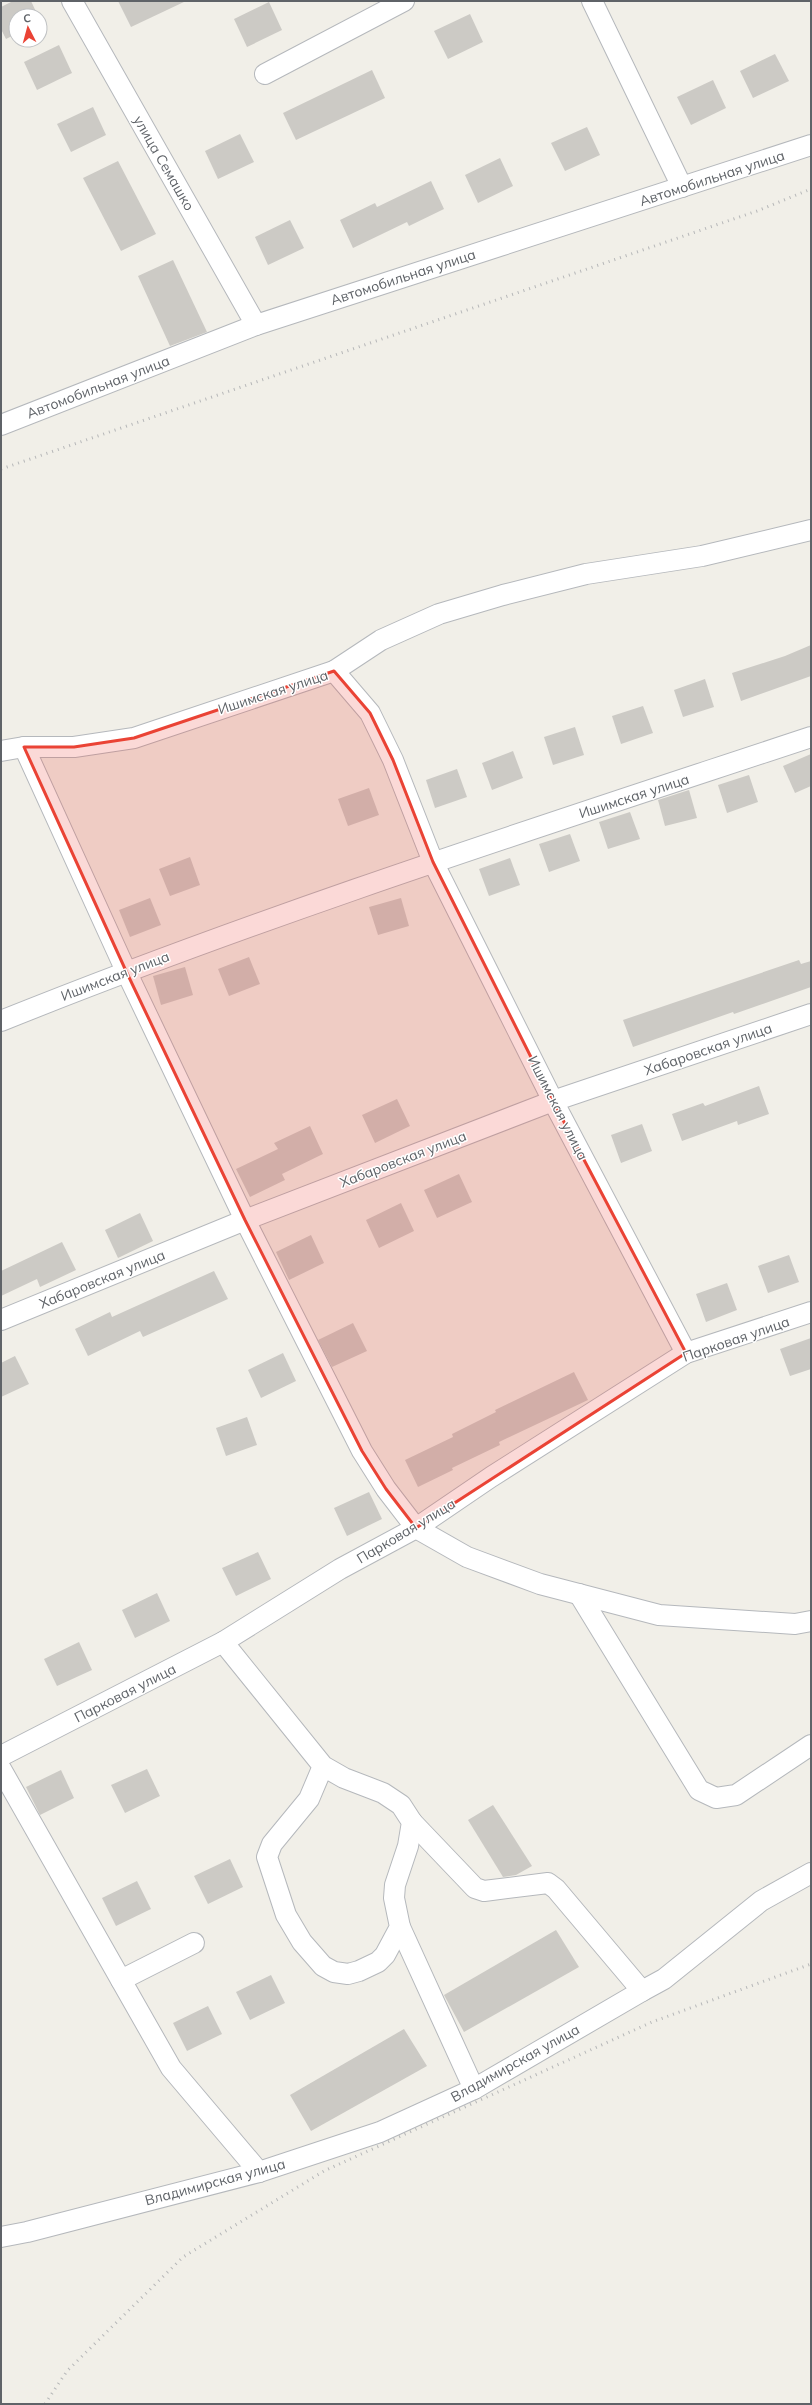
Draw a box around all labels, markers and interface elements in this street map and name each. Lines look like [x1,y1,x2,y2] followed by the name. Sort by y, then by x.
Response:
[8,8,48,48] north arrow
[22,11,32,25] text: С
[130,112,198,214] street label: улица Семашко
[637,146,787,210] street label: Автомобильная улица
[328,245,478,309] street label: Автомобильная улица
[24,351,172,423] street label: Автомобильная улица
[216,666,330,718] street label: Ишимская улица
[577,770,691,822] street label: Ишимская улица
[58,947,172,1005] street label: Ишимская улица
[642,1019,774,1079] street label: Хабаровская улица
[524,1053,592,1163] street label: Ишимская улица
[337,1127,469,1191] street label: Хабаровская улица
[36,1246,168,1312] street label: Хабаровская улица
[680,1312,792,1366] street label: Парковая улица
[353,1494,459,1568] street label: Парковая улица
[71,1660,179,1726] street label: Парковая улица
[447,2020,583,2106] street label: Владимирская улица
[143,2155,287,2209] street label: Владимирская улица

